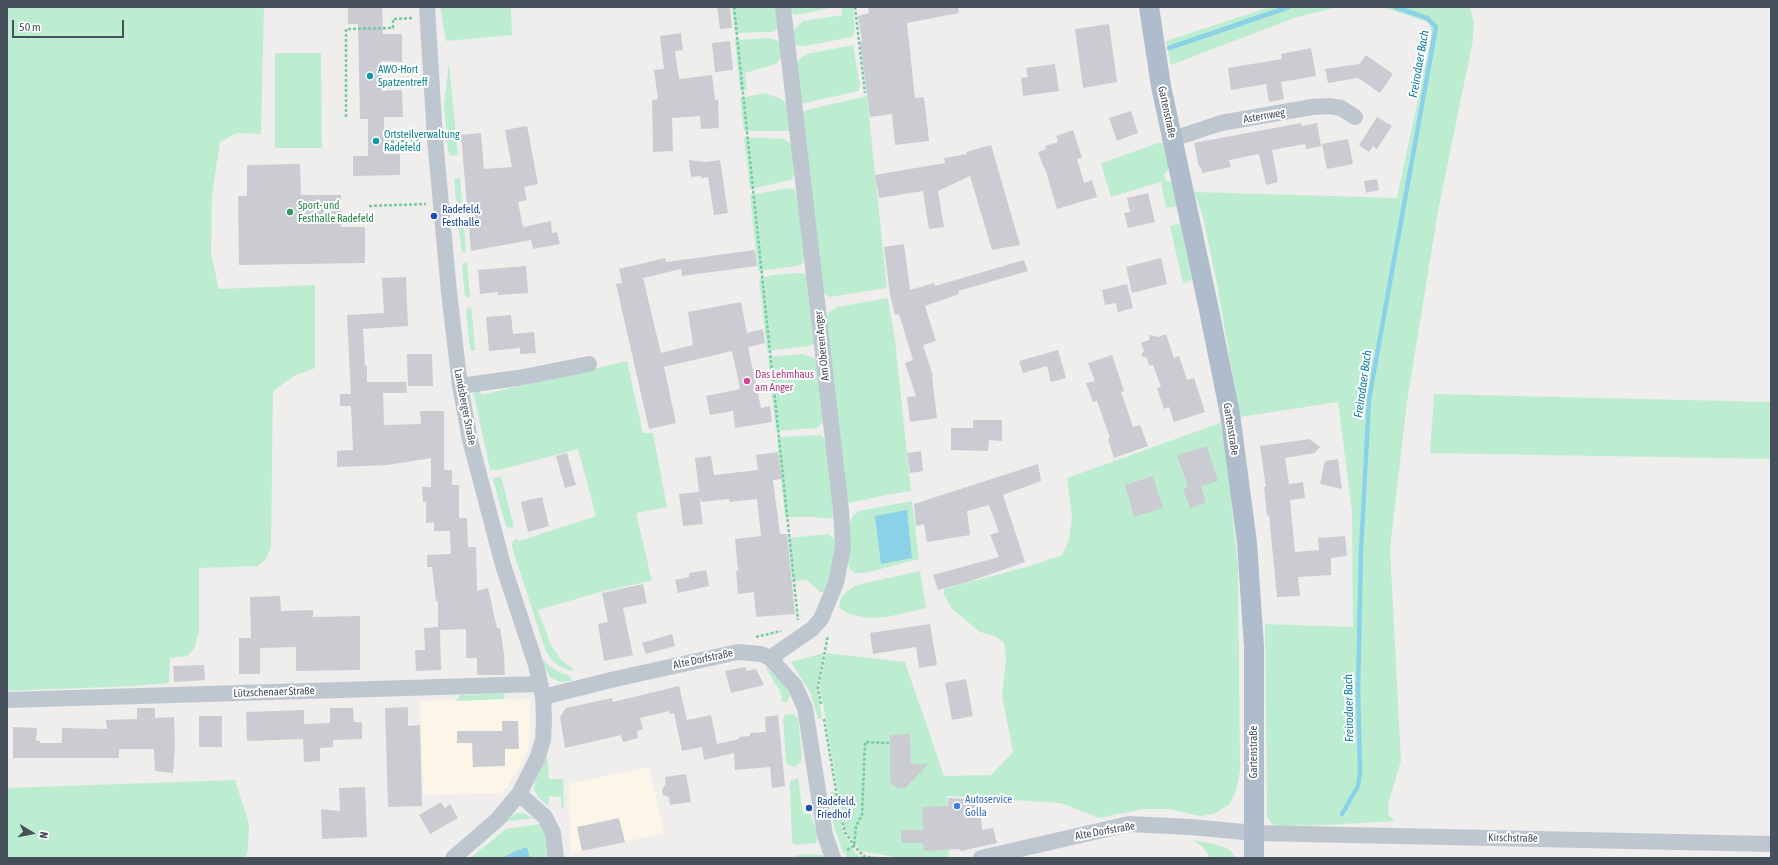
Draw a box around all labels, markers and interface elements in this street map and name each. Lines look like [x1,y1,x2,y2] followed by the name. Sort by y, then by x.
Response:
[14,12,126,38] scale bar
[19,20,41,34] text: 50 m
[1406,29,1432,99] water label: Freirodaer Bach
[378,63,428,89] place label: AWO-Hort Spatzentreff
[365,71,375,81] marker: AWO-Hort Spatzentreff
[1155,85,1179,139] street label: Gartenstraße
[1242,106,1286,126] street label: Asternweg
[384,128,460,154] place label: Ortsteilverwaltung Radefeld
[371,136,381,146] marker: Ortsteilverwaltung Radefeld
[298,199,374,225] place label: Sport- und Festhalle Radefeld
[442,203,481,229] place label: Radefeld, Festhalle
[285,207,295,217] marker: Sport- und Festhalle Radefeld
[429,211,439,221] marker: Radefeld, Festhalle
[812,310,832,382] street label: Am Oberen Anger
[1351,349,1375,419] water label: Freirodaer Bach
[451,368,479,446] street label: Landsberger Straße
[755,368,814,394] place label: Das Lehmhaus am Anger
[742,376,752,386] marker: Das Lehmhaus am Anger
[1220,402,1242,456] street label: Gartenstraße
[672,646,734,672] street label: Alte Dorfstraße
[1341,674,1357,742] water label: Freirodaer Bach
[233,684,315,700] street label: Lützschenaer Straße
[1247,726,1261,778] street label: Gartenstraße
[965,793,1012,819] place label: Autoservice Golla
[817,795,856,821] place label: Radefeld, Friedhof
[952,801,962,811] marker: Autoservice Golla
[804,803,814,813] marker: Radefeld, Friedhof
[12,813,52,853] north arrow
[1074,819,1136,843] street label: Alte Dorfstraße
[37,831,50,839] text: N
[1488,831,1538,845] street label: Kirschstraße

